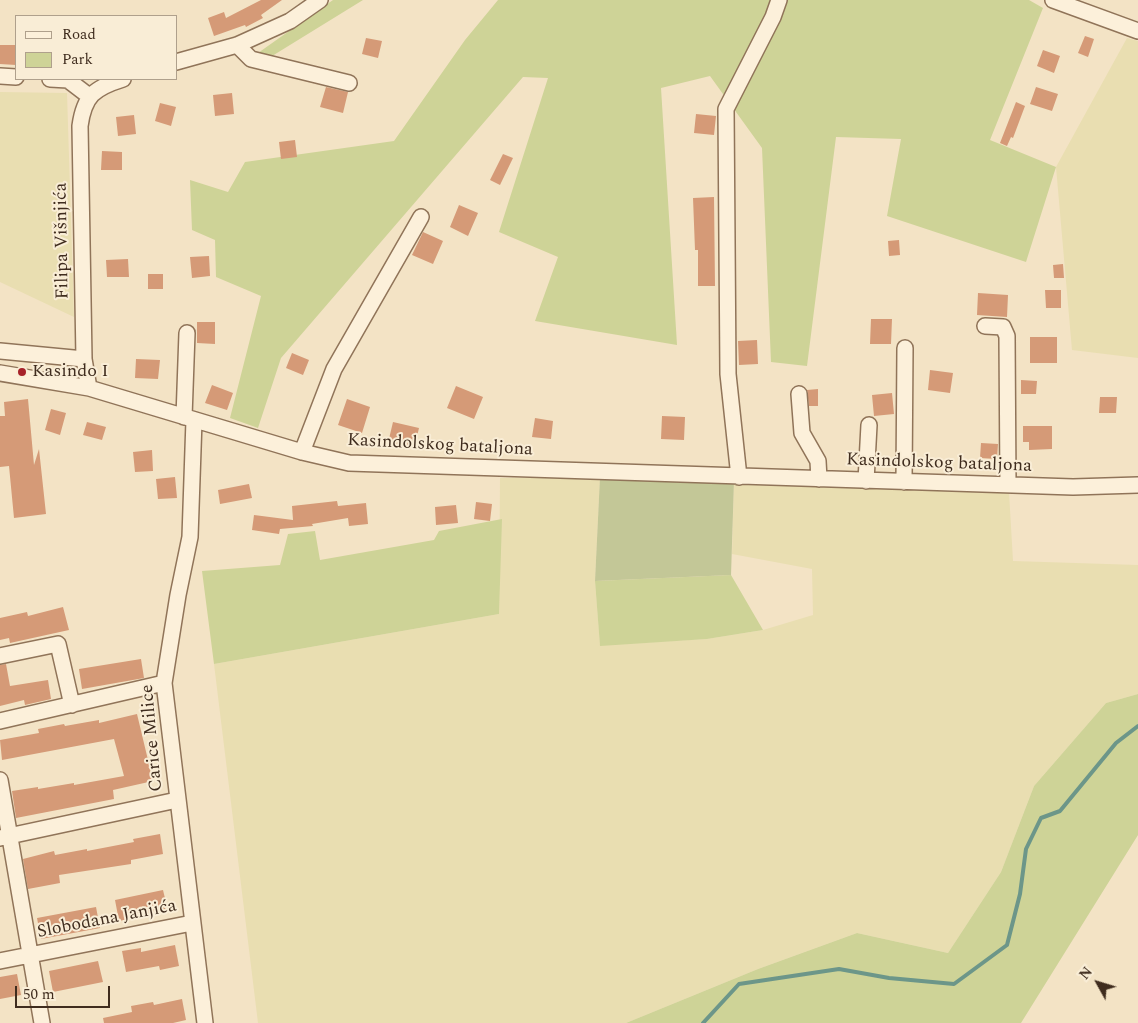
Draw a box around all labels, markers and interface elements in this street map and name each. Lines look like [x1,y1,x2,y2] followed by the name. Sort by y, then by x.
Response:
[15,15,178,80] legend
[62,23,96,46] text: Road
[62,48,93,71] text: Park
[51,182,75,300] street label: Filipa Višnjića
[32,361,109,383] place label: Kasindo I
[16,366,28,378] marker: Kasindo I
[347,430,533,462] street label: Kasindolskog bataljona
[846,450,1032,478] street label: Kasindolskog bataljona
[138,683,168,793] street label: Carice Milice
[36,896,178,944] street label: Slobodana Janjića
[1073,958,1123,1008] north arrow
[1074,962,1098,984] text: N
[18,976,112,1008] scale bar
[23,983,55,1006] text: 50 m

